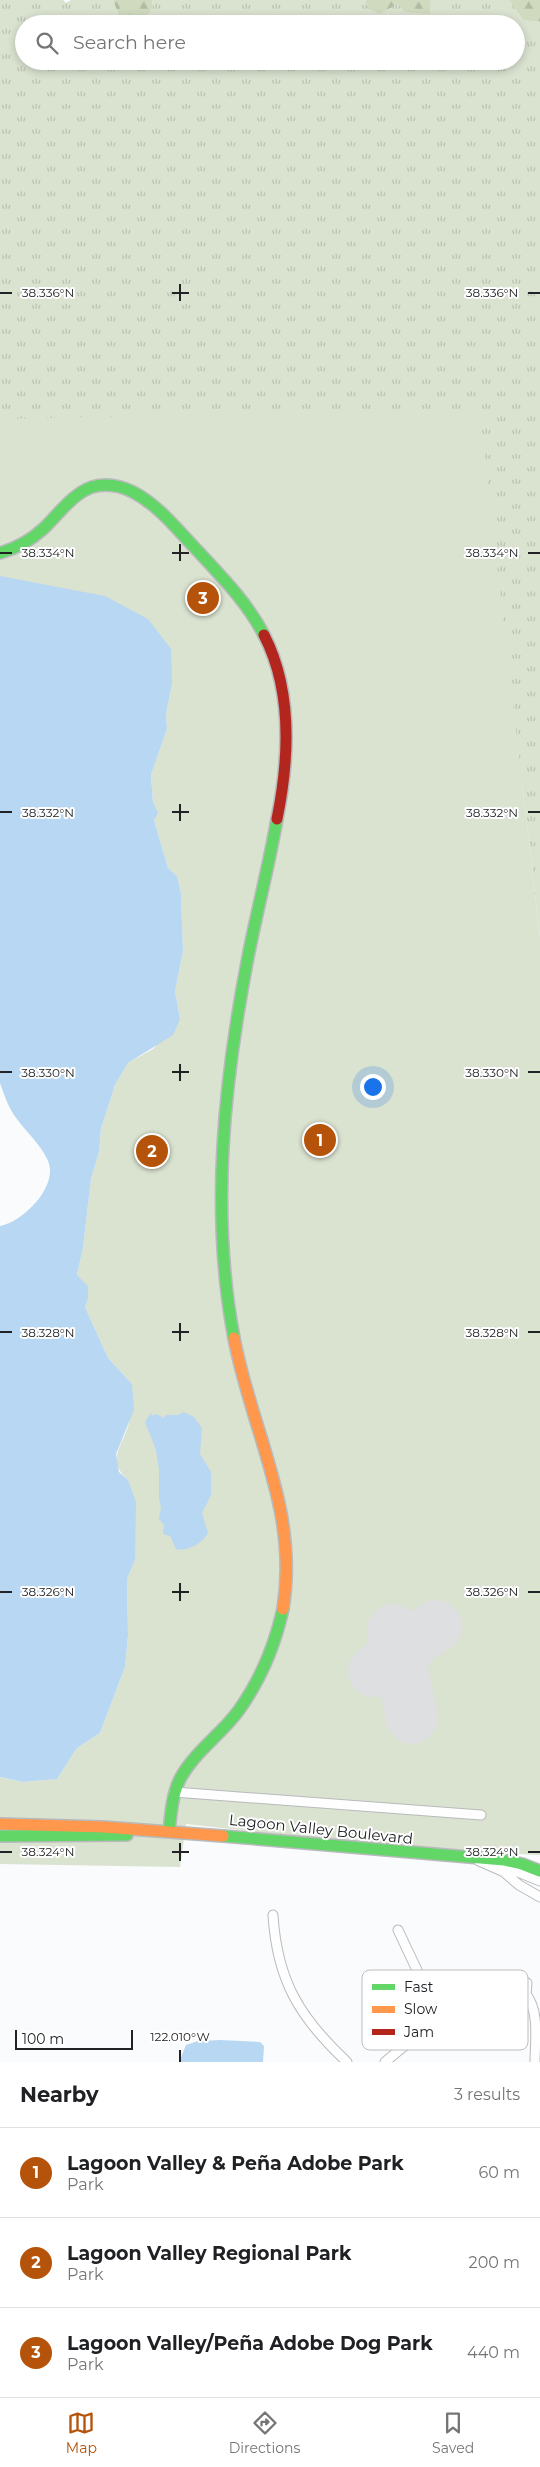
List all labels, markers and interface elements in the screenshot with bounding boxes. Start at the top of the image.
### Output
search box [15,15,525,70]
icon: search [33,29,61,57]
text: Search here [73,31,186,54]
text: 38.336°N [22,285,74,300]
text: 38.336°N [466,285,518,300]
text: 38.334°N [21,545,75,560]
text: 38.334°N [465,545,519,560]
pin: 3 [187,579,219,617]
text: 38.332°N [22,805,74,820]
text: 38.332°N [466,805,518,820]
text: 38.330°N [21,1065,75,1080]
text: 38.330°N [465,1065,519,1080]
your location [360,1074,386,1100]
pin: 1 [304,1121,336,1159]
pin: 2 [136,1132,168,1170]
text: 38.328°N [21,1325,75,1340]
text: 38.328°N [465,1325,519,1340]
text: 38.326°N [22,1584,74,1599]
text: 38.326°N [466,1584,518,1599]
street label: Lagoon Valley Boulevard [228,1810,414,1848]
text: 38.324°N [22,1844,74,1859]
text: 38.324°N [466,1844,518,1859]
legend [362,1970,528,2050]
text: Fast [404,1978,434,1996]
text: Slow [404,2000,438,2018]
text: Jam [403,2023,434,2041]
scale bar [15,2027,132,2050]
text: 122.010°W [150,2029,210,2044]
text: 100 m [22,2030,64,2048]
text: Nearby [20,2082,99,2107]
text: 3 results [454,2085,520,2104]
text: Lagoon Valley & Peña Adobe Park [67,2152,404,2175]
text: 1 [33,2163,39,2182]
text: 60 m [478,2163,520,2182]
text: Park [67,2175,104,2194]
text: Lagoon Valley Regional Park [67,2242,351,2265]
text: 2 [31,2253,41,2272]
text: 200 m [469,2253,520,2272]
text: Park [67,2265,104,2284]
text: Lagoon Valley/Peña Adobe Dog Park [67,2332,433,2355]
text: 3 [31,2343,41,2362]
text: 440 m [467,2343,520,2362]
text: Park [67,2355,104,2374]
tab: Map [66,2409,97,2457]
tab: Directions [229,2409,300,2457]
tab: Saved [432,2409,474,2457]

